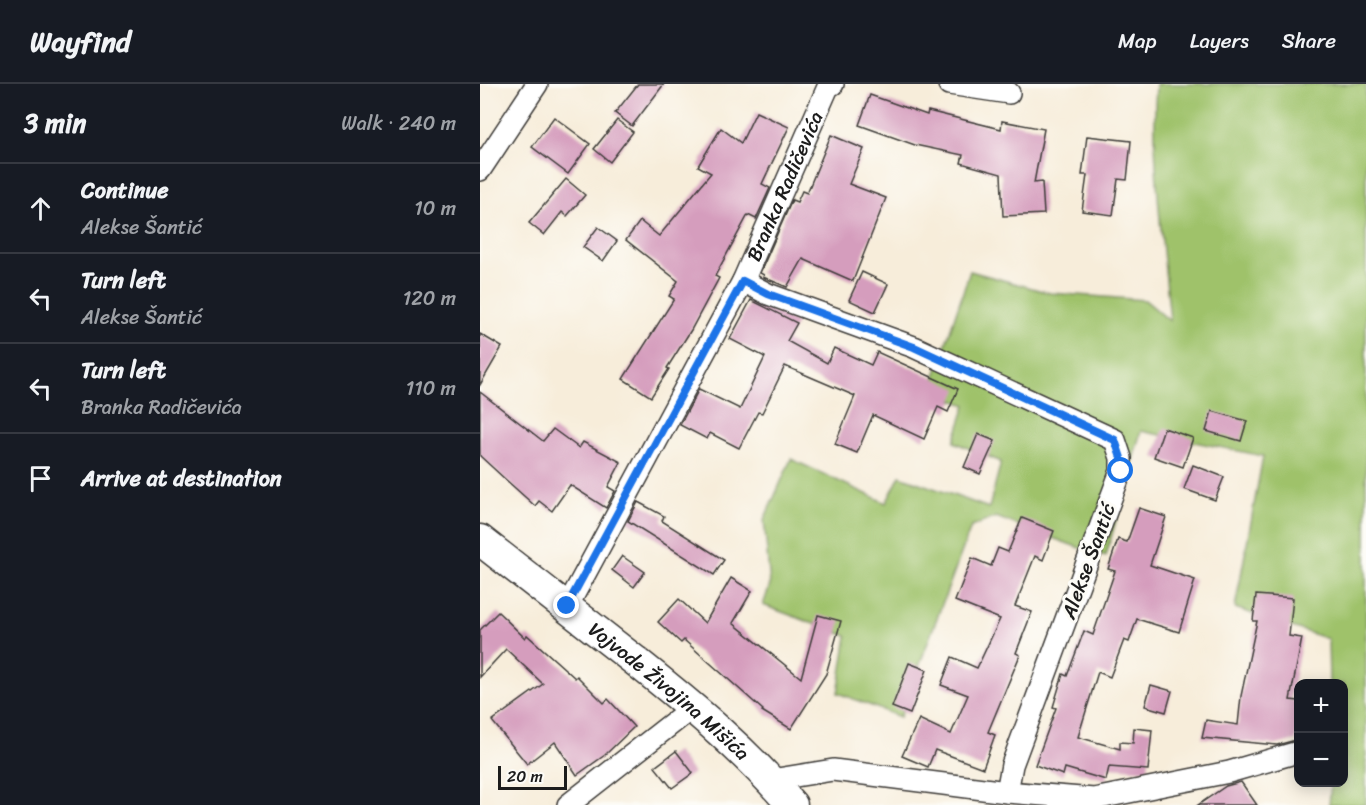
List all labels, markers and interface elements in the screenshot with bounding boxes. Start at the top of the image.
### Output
text: Wayfind [30,17,131,66]
text: Map [1118,22,1157,60]
text: Layers [1190,22,1249,60]
text: Share [1282,22,1336,60]
text: 3 min [24,100,86,146]
text: Walk · 240 m [341,106,456,141]
street label: Branka Radičevića [737,106,833,267]
text: Continue [81,171,169,210]
text: 10 m [414,191,456,226]
icon: ahead [24,192,57,225]
text: Alekse Šantić [81,210,202,245]
text: Turn left [81,261,166,300]
text: 120 m [403,281,456,316]
icon: left [24,282,57,315]
text: Alekse Šantić [81,300,202,335]
text: Turn left [81,351,166,390]
text: 110 m [406,371,456,406]
icon: left [24,372,57,405]
text: Branka Radičevića [81,390,242,425]
route start [1107,457,1133,483]
text: Arrive at destination [81,459,282,498]
icon: arrive [24,462,57,495]
street label: Alekse Šantić [1051,496,1126,625]
route end [553,592,579,618]
street label: Vojvode Živojina Mišića [580,613,758,769]
map controls [1294,679,1348,787]
button: + [1294,679,1348,733]
button: − [1294,733,1348,787]
text: 20 m [507,762,543,791]
scale bar [498,763,567,790]

